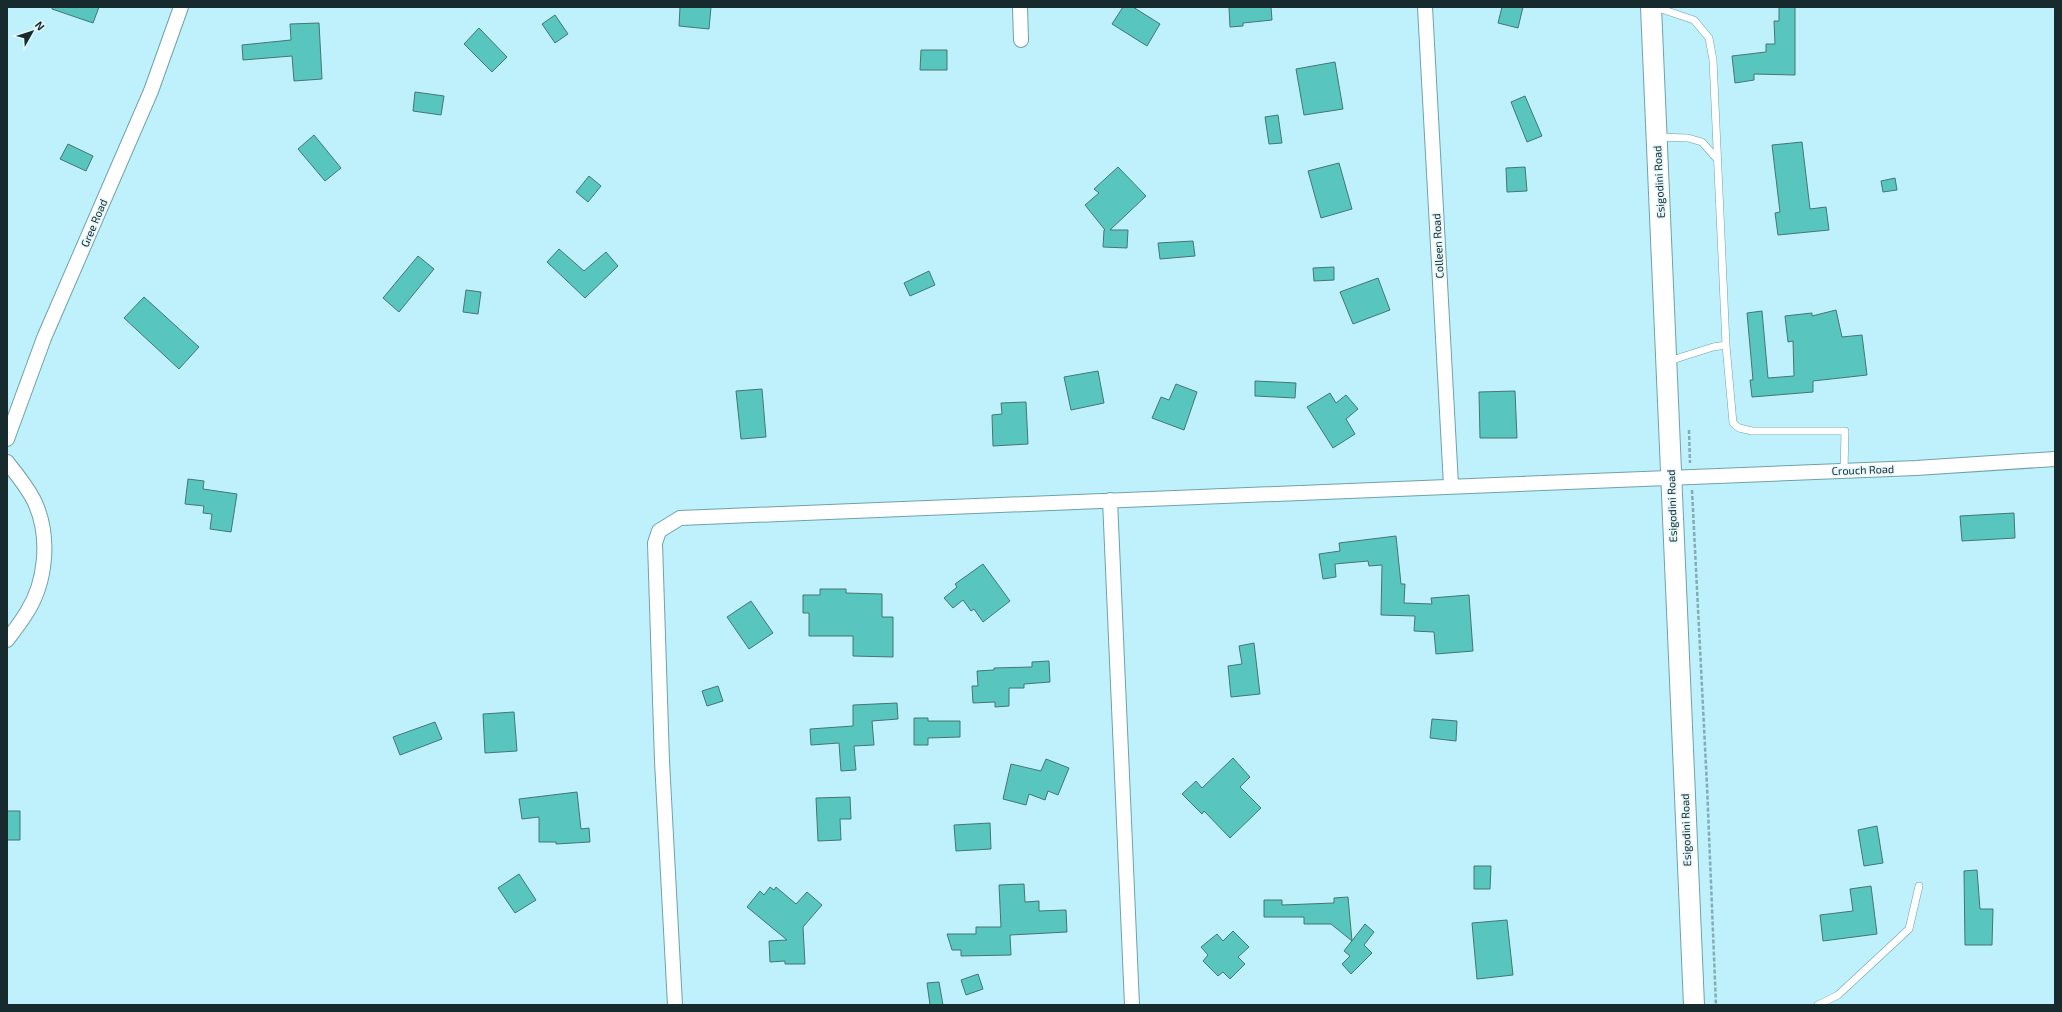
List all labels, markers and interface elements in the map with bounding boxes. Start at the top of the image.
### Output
north arrow [12,12,52,52]
text: N [33,18,48,33]
street label: Esigodini Road [1650,145,1667,219]
street label: Gree Road [78,197,109,249]
street label: Colleen Road [1429,213,1446,279]
street label: Crouch Road [1831,462,1895,477]
street label: Esigodini Road [1664,469,1679,543]
street label: Esigodini Road [1678,793,1693,867]

